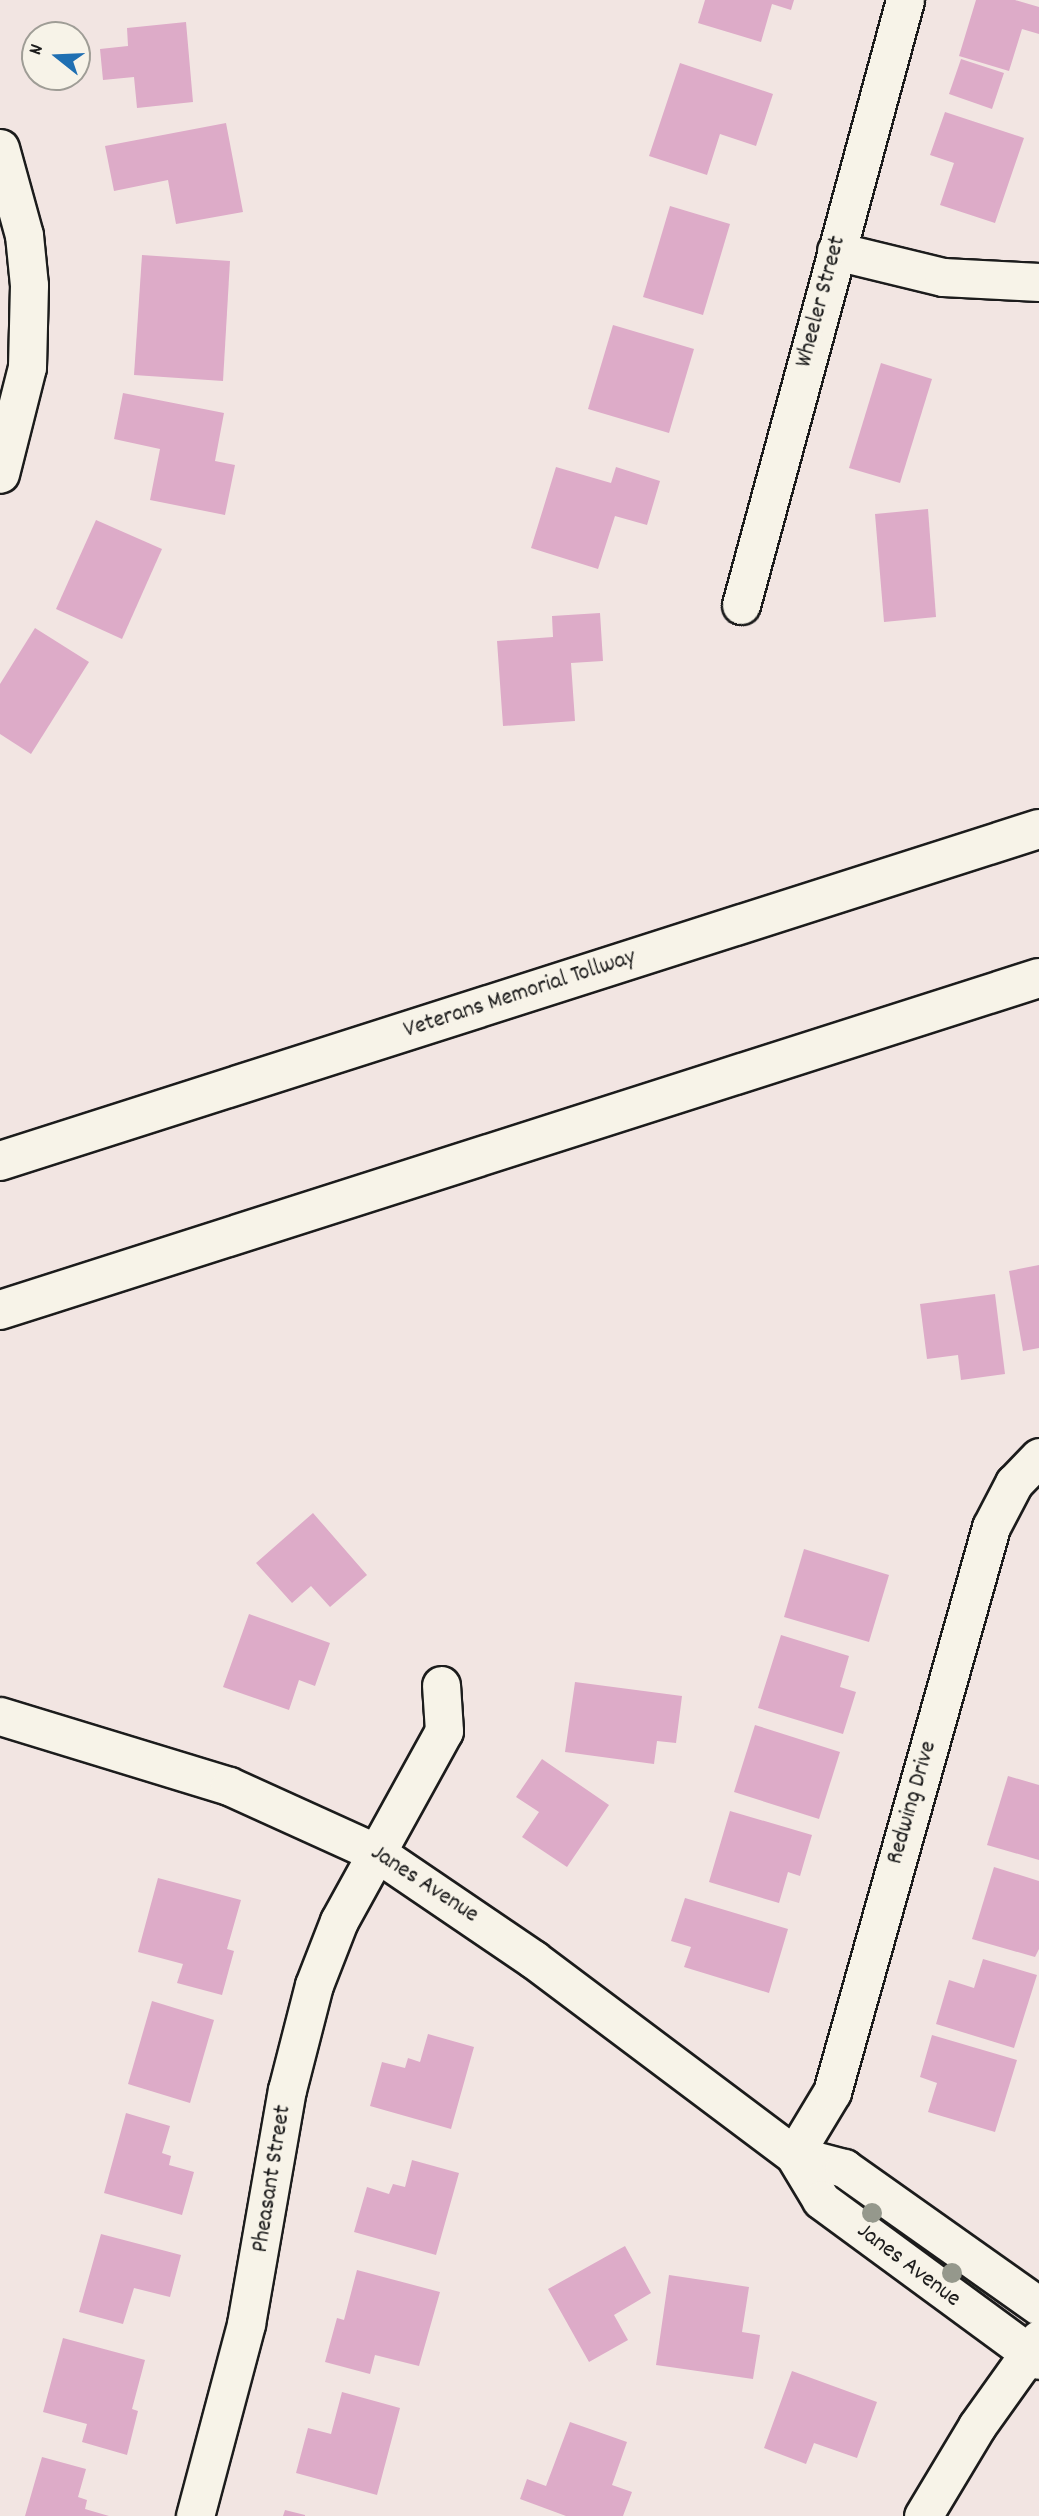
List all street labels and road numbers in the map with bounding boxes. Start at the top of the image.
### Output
street label: Wheeler Street [791,233,853,371]
street label: Veterans Memorial Tollway [401,944,639,1046]
street label: Redwing Drive [882,1738,944,1868]
street label: Janes Avenue [365,1839,483,1931]
street label: Pheasant Street [247,2103,299,2255]
street label: Janes Avenue [850,2218,966,2314]

